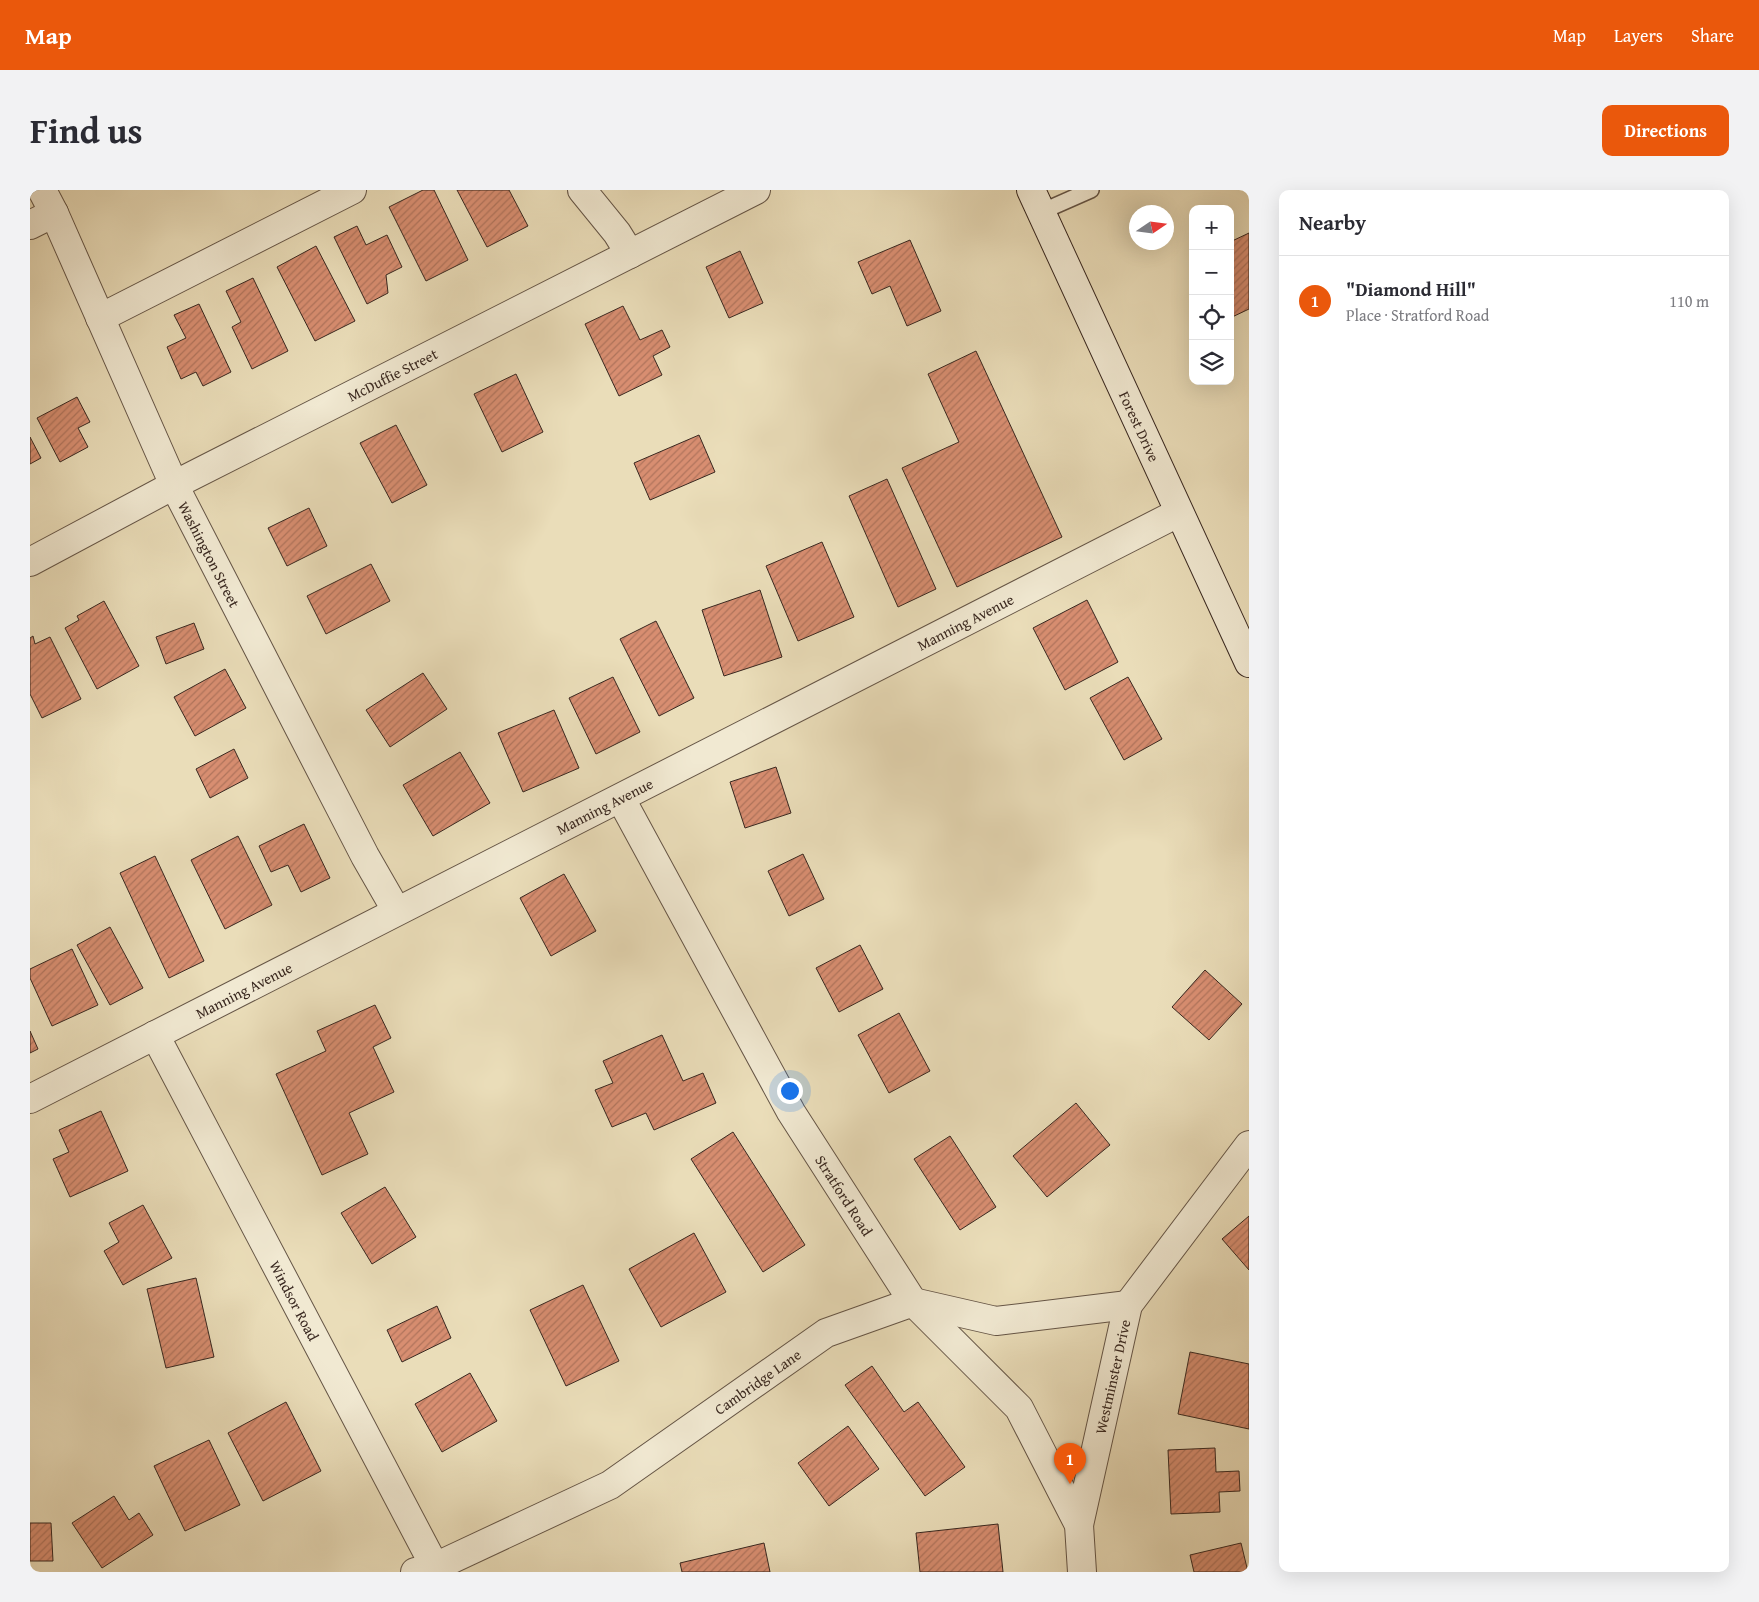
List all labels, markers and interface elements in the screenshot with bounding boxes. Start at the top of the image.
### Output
text: Map [25,18,72,53]
text: Map [1553,22,1586,49]
text: Layers [1614,22,1663,49]
text: Share [1691,22,1734,49]
text: Find us [30,105,143,156]
button: Directions [1602,105,1729,156]
north arrow [1129,205,1174,250]
map controls [1189,205,1234,385]
button: + [1189,205,1234,250]
text: Nearby [1299,207,1366,238]
button: − [1189,250,1234,295]
text: "Diamond Hill" [1346,275,1476,303]
text: 1 [1311,289,1319,313]
text: 110 m [1669,289,1709,313]
button: locate [1189,295,1234,340]
text: Place · Stratford Road [1346,303,1489,327]
button: layers [1189,340,1234,385]
street label: McDuffie Street [344,342,442,406]
street label: Forest Drive [1114,387,1165,465]
street label: Washington Street [174,498,246,611]
street label: Manning Avenue [913,588,1017,655]
street label: Manning Avenue [553,772,656,839]
street label: Manning Avenue [192,956,296,1023]
your location [777,1078,803,1104]
street label: Stratford Road [811,1151,878,1240]
street label: Windsor Road [265,1257,325,1344]
street label: Westminster Drive [1089,1317,1135,1436]
street label: Cambridge Lane [710,1344,805,1419]
pin: 1 [1054,1443,1086,1484]

